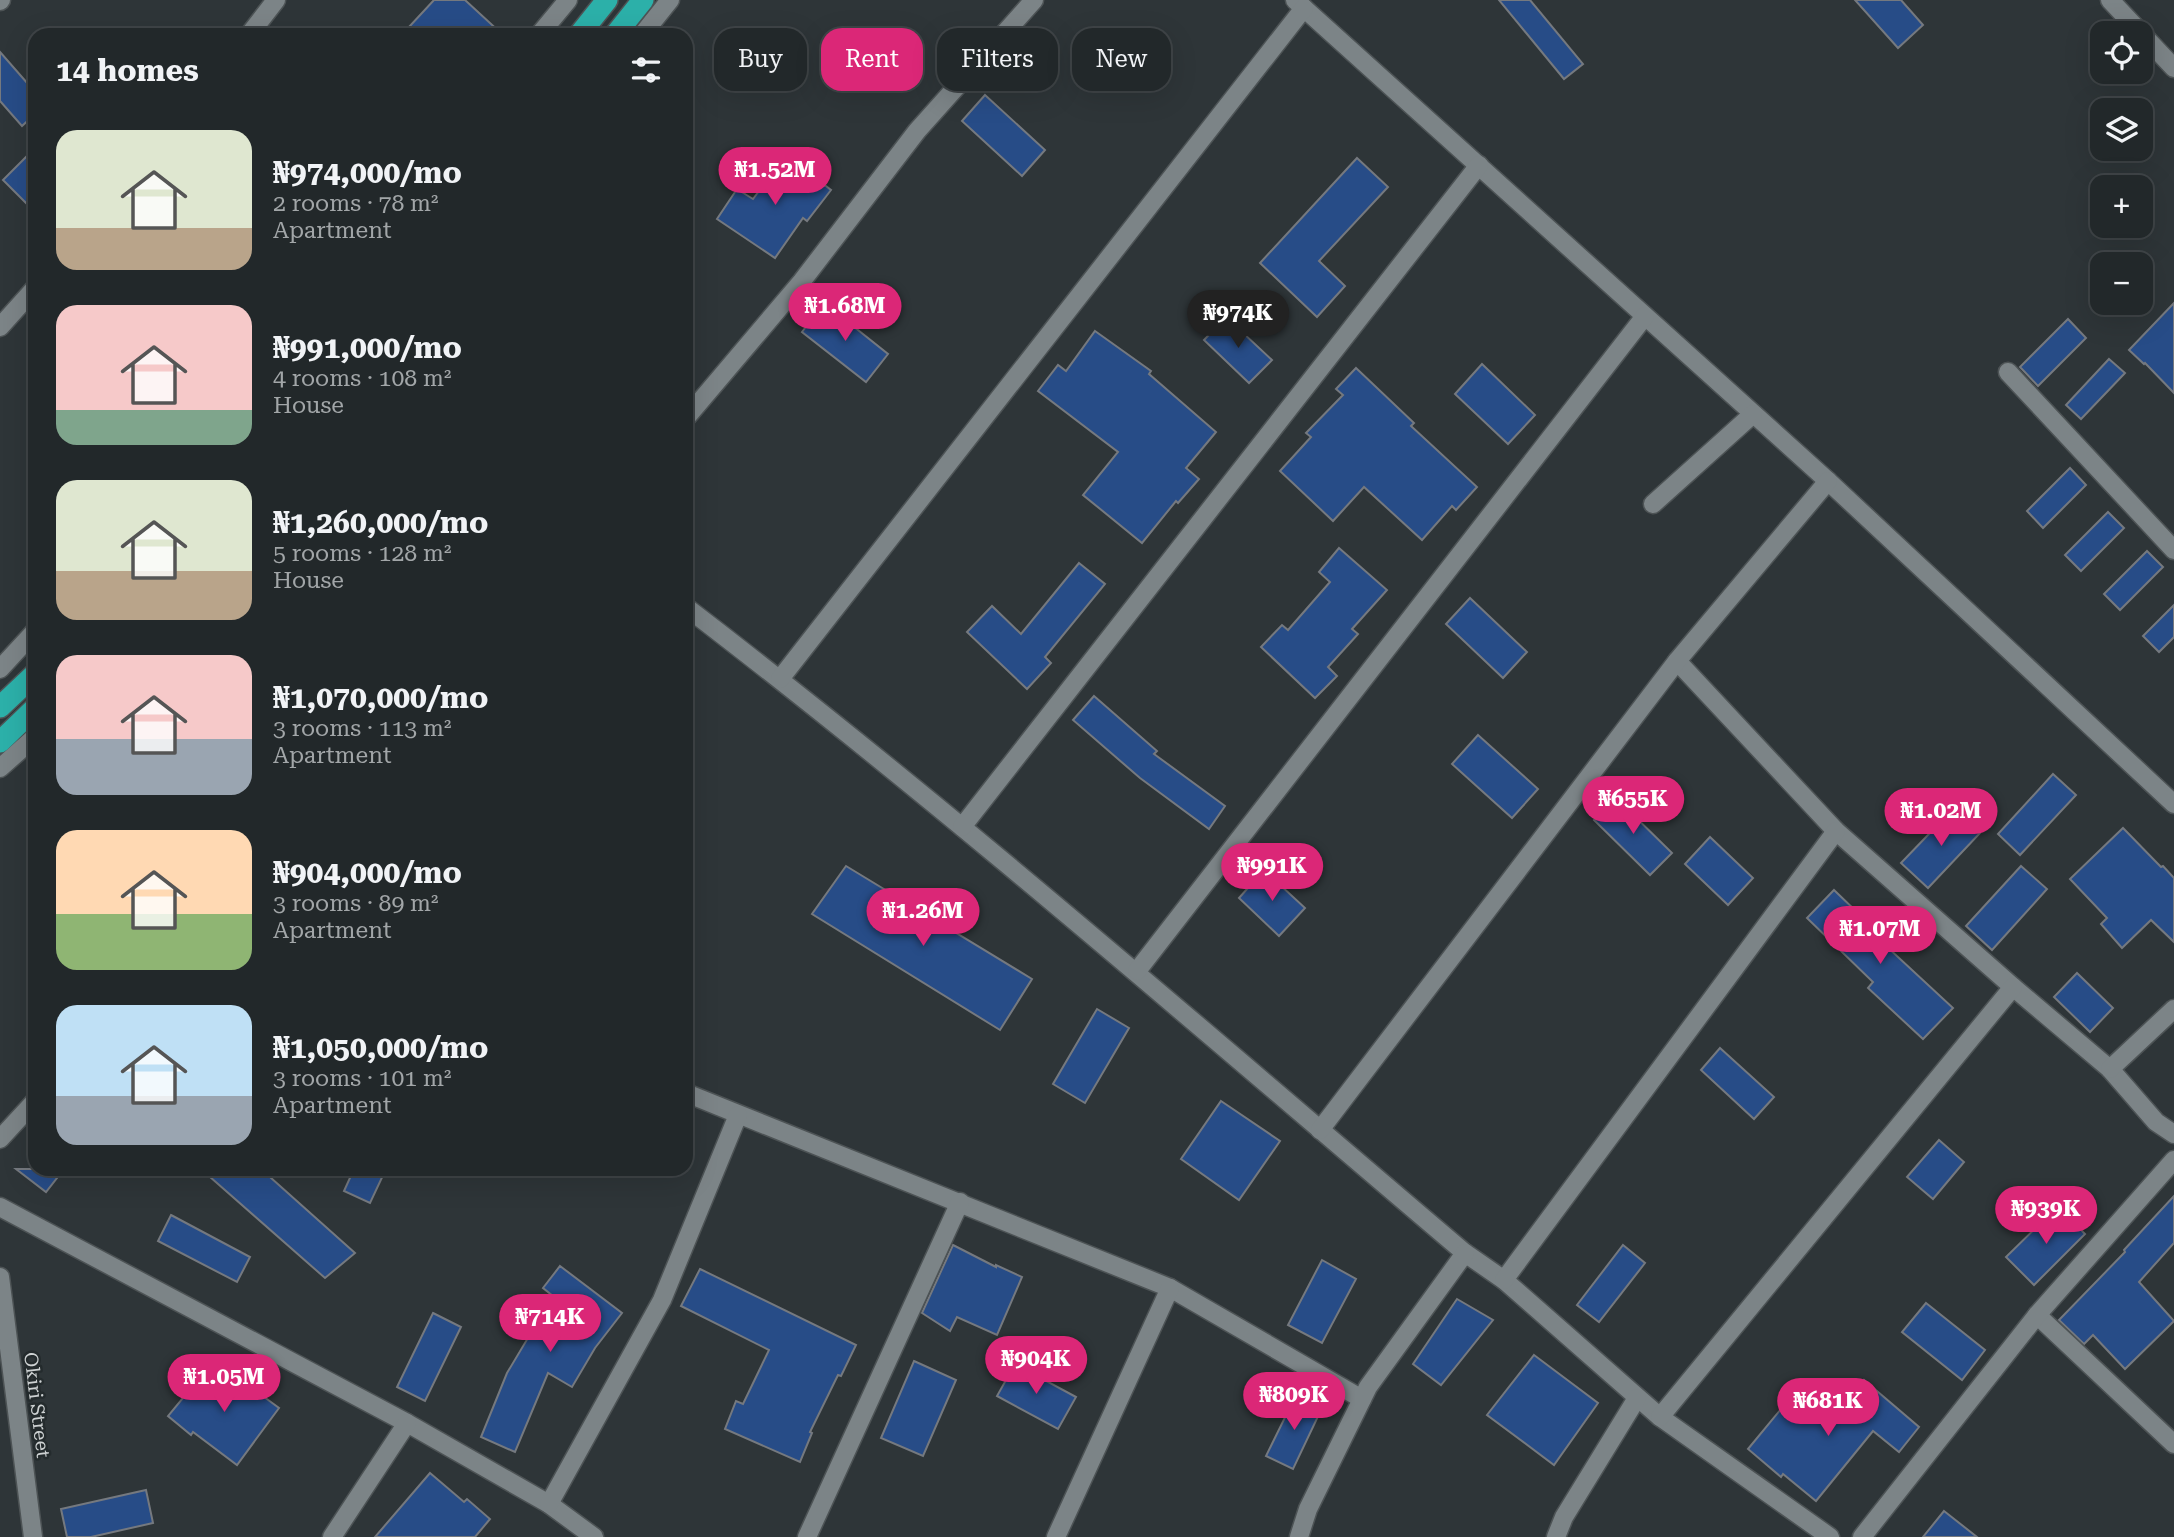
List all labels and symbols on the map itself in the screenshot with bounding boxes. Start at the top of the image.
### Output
pin: ₦1.52M [718,148,832,207]
pin: ₦1.68M [788,284,902,343]
pin: ₦974K [1189,290,1287,350]
pin: ₦655K [1584,776,1682,836]
pin: ₦1.02M [1884,788,1998,848]
pin: ₦991K [1223,844,1321,903]
pin: ₦1.26M [866,888,980,948]
pin: ₦1.07M [1823,906,1937,966]
pin: ₦939K [1997,1186,2095,1246]
pin: ₦714K [501,1294,599,1354]
pin: ₦904K [987,1336,1085,1396]
street label: Okiri Street [19,1351,55,1459]
pin: ₦1.05M [167,1354,281,1414]
pin: ₦809K [1245,1372,1343,1432]
pin: ₦681K [1779,1378,1877,1438]

